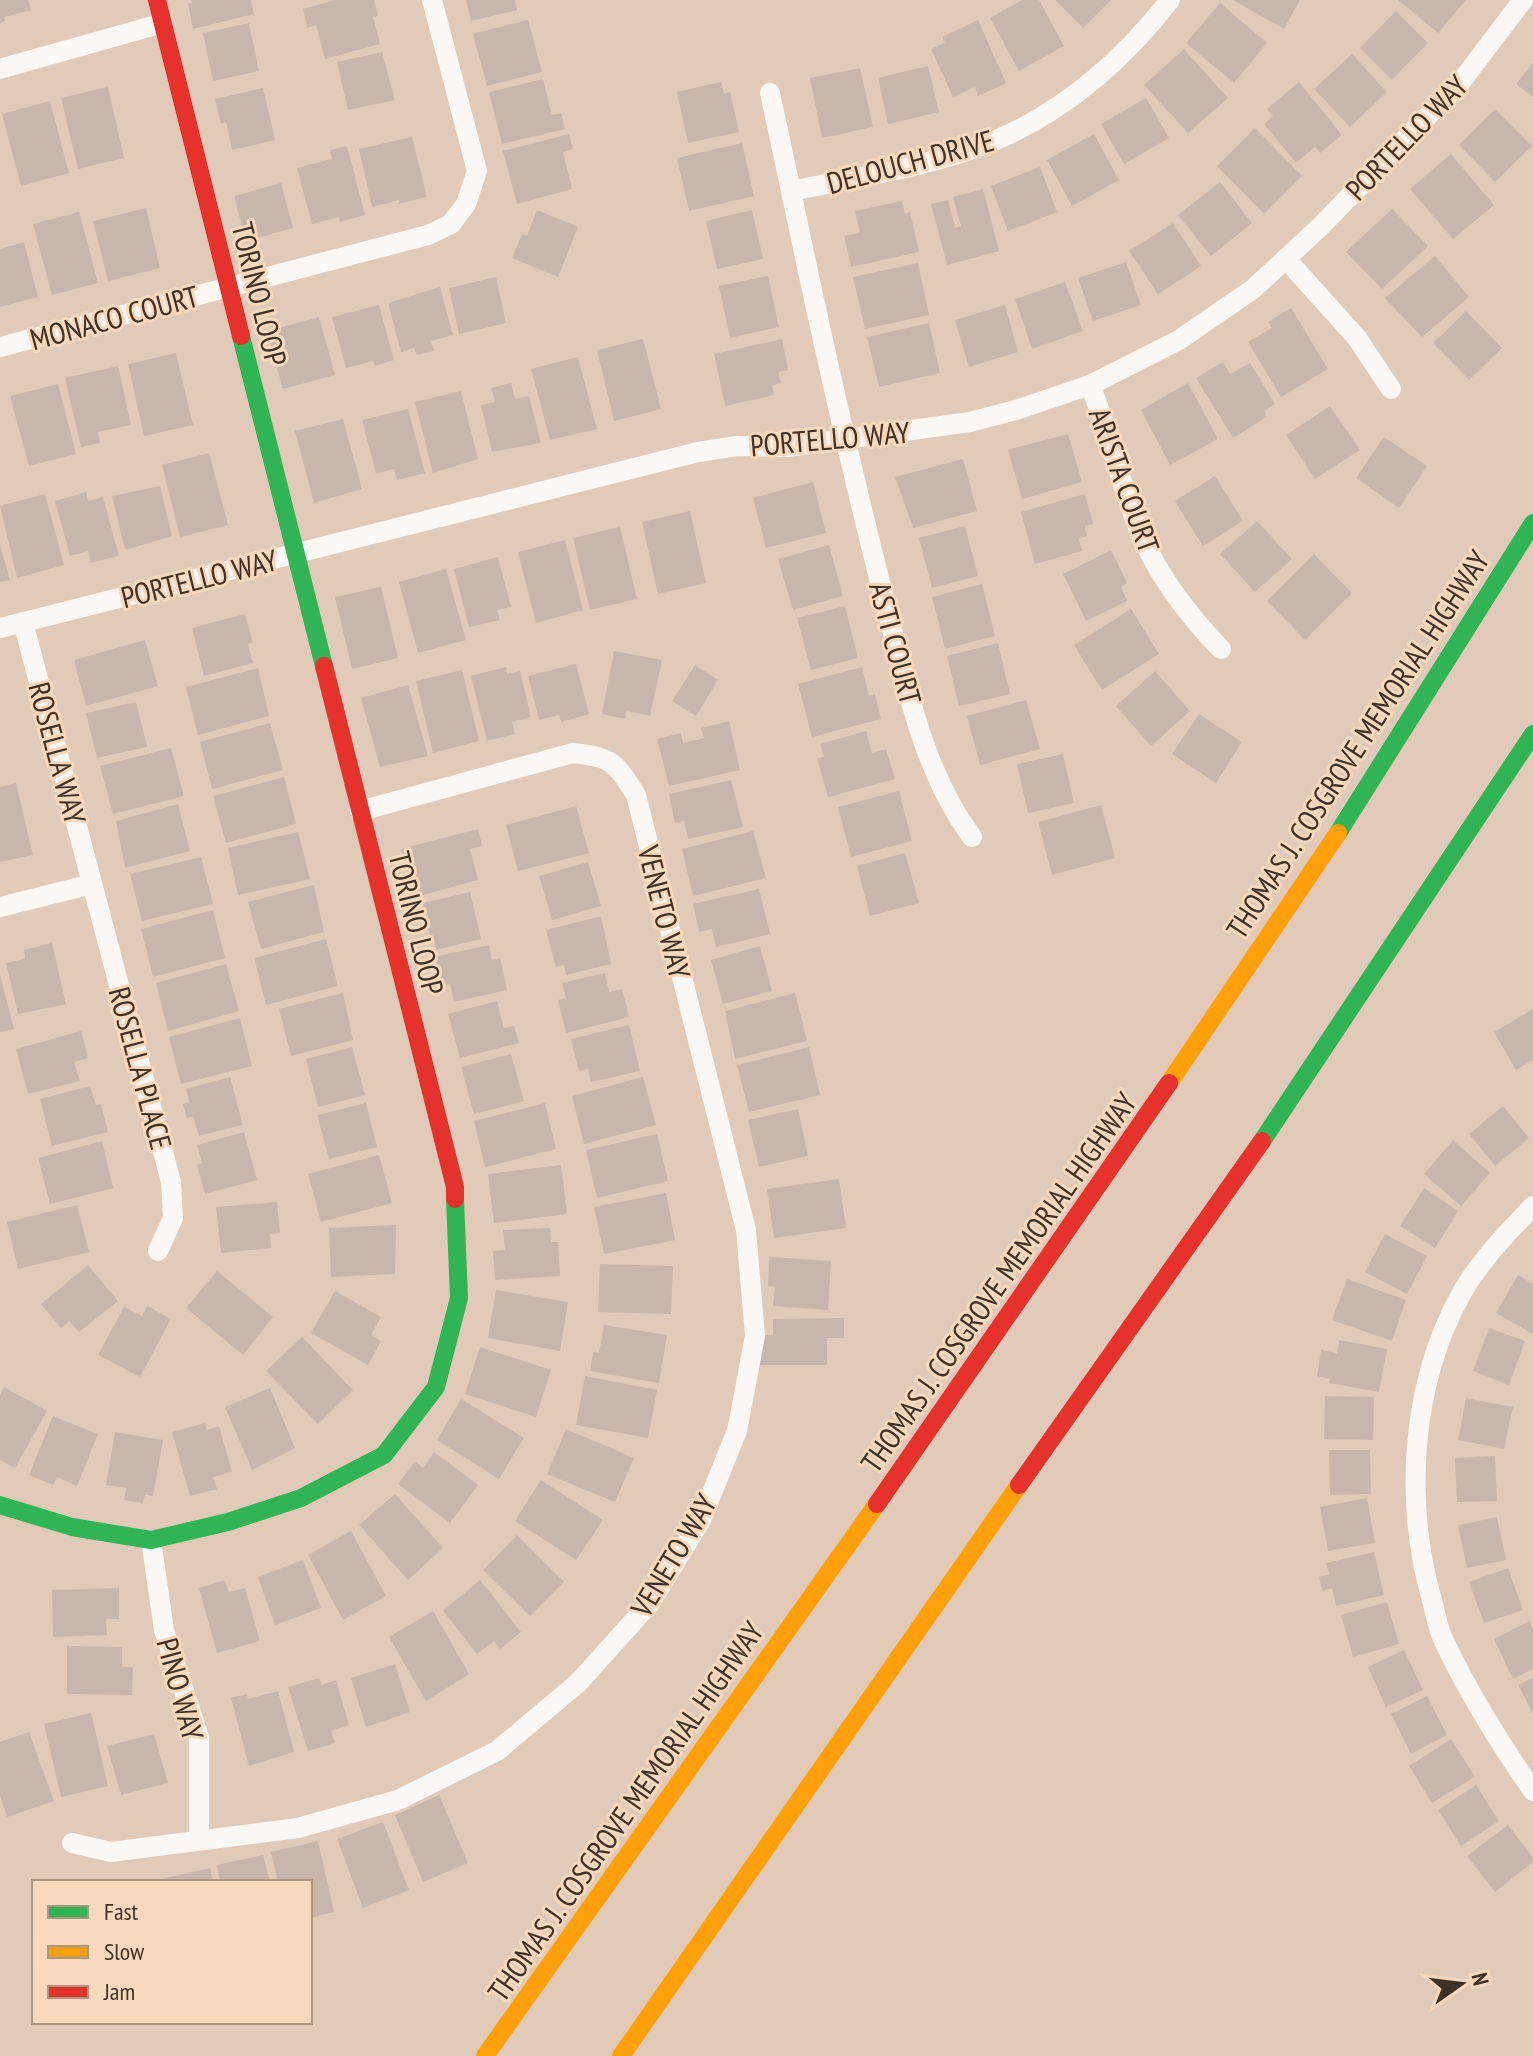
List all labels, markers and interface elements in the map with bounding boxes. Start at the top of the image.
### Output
street label: PORTELLO WAY [1336,66,1476,208]
street label: DELOUCH DRIVE [822,120,998,202]
street label: TORINO LOOP [223,218,297,370]
street label: MONACO COURT [26,276,202,358]
street label: ARISTA COURT [1081,402,1169,558]
street label: PORTELLO WAY [749,412,912,464]
street label: PORTELLO WAY [117,540,282,616]
street label: THOMAS J. COSGROVE MEMORIAL HIGHWAY [1217,542,1498,946]
street label: ASTI COURT [861,577,931,709]
street label: ROSELLA WAY [20,678,96,829]
street label: VENETO WAY [629,840,700,983]
street label: TORINO LOOP [380,847,454,999]
street label: ROSELLA PLACE [101,982,181,1154]
street label: THOMAS J. COSGROVE MEMORIAL HIGHWAY [851,1084,1145,1480]
street label: VENETO WAY [621,1486,725,1624]
street label: THOMAS J. COSGROVE MEMORIAL HIGHWAY [478,1613,772,2009]
street label: PINO WAY [149,1633,213,1745]
legend [32,1880,312,2024]
text: Fast [104,1896,139,1927]
text: Slow [104,1936,145,1967]
north arrow [1421,1944,1501,2024]
text: N [1465,1970,1495,1988]
text: Jam [103,1976,135,2007]

